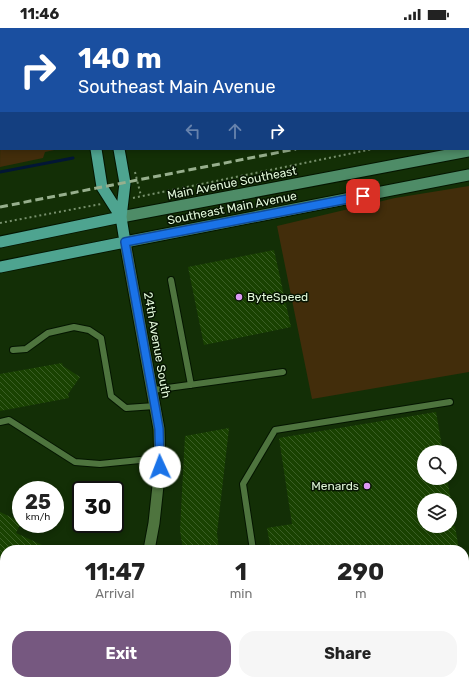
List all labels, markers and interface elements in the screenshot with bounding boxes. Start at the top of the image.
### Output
text: 11:46 [20,5,59,23]
text: 140 m [78,42,162,75]
icon: right [12,44,64,96]
text: Southeast Main Avenue [78,76,275,98]
icon: left [182,120,204,142]
icon: ahead [224,120,246,142]
icon: right [266,120,288,142]
street label: Main Avenue Southeast [166,164,298,202]
pin [346,179,380,213]
icon: arrive [352,185,374,207]
street label: Southeast Main Avenue [166,189,298,227]
place label: ByteSpeed [247,290,308,304]
street label: 24th Avenue South [141,291,173,399]
marker: ByteSpeed [234,292,244,302]
map controls [417,445,457,533]
button: search [417,445,457,485]
position arrow [139,446,181,488]
place label: Menards [311,479,359,493]
speed limit sign: 30 [72,481,124,533]
marker: Menards [362,481,372,491]
text: 25 [25,490,51,514]
button: layers [417,493,457,533]
text: km/h [26,511,50,523]
text: 11:47 [85,558,145,586]
text: 1 [235,558,247,586]
text: 290 [337,558,384,586]
text: Arrival [95,586,134,601]
text: min [230,586,252,601]
text: m [355,586,366,601]
button: Exit [12,631,231,677]
button: Share [239,631,457,677]

